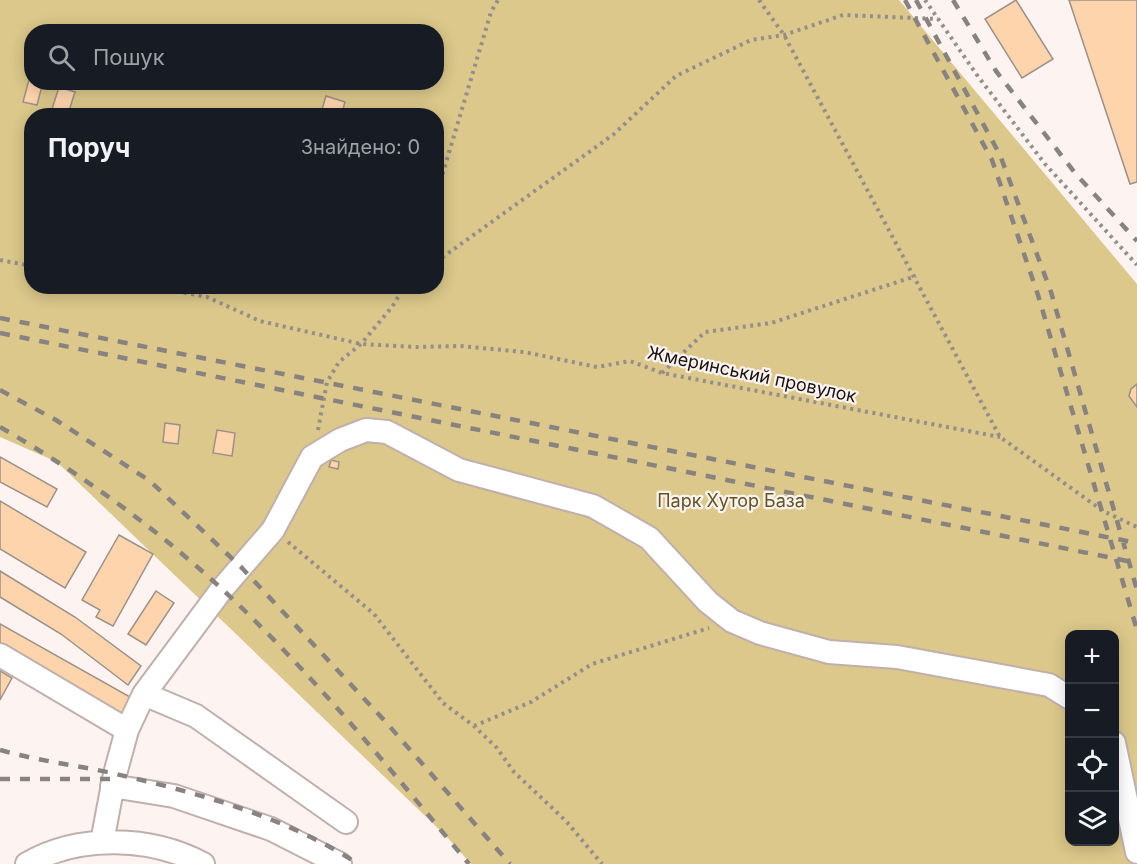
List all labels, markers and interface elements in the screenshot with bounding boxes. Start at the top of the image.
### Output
search box [24,24,444,90]
icon: search [45,41,78,74]
text: Пошук [93,44,165,70]
text: Поруч [48,132,130,163]
text: Знайдено: 0 [301,135,420,159]
street label: Жмеринський провулок [646,342,859,406]
park label: Парк Хутор База [657,490,805,511]
map controls [1065,630,1119,846]
button: + [1065,630,1119,684]
button: − [1065,684,1119,738]
button: locate [1065,738,1119,792]
button: layers [1065,792,1119,846]

